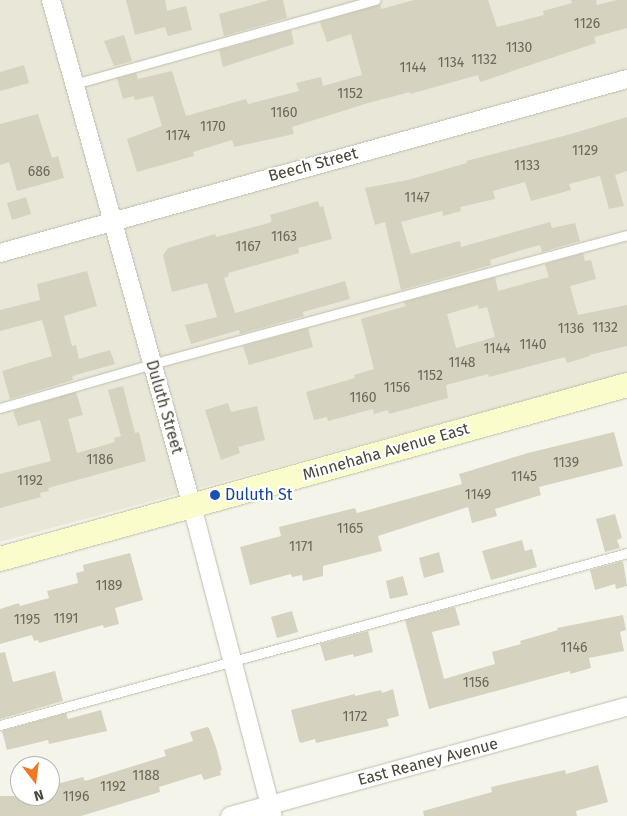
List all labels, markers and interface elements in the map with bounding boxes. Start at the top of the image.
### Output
house number: 1126 [574,16,600,32]
house number: 1130 [506,40,532,56]
house number: 1132 [471,52,497,68]
house number: 1134 [438,55,464,71]
house number: 1144 [400,60,426,76]
house number: 1152 [337,86,363,102]
house number: 1160 [270,105,298,121]
house number: 1170 [200,119,226,135]
house number: 1174 [165,128,191,144]
house number: 1129 [572,143,598,159]
street label: Beech Street [266,144,360,186]
house number: 1133 [514,158,540,174]
house number: 686 [28,164,50,180]
house number: 1147 [404,190,430,206]
house number: 1163 [271,229,297,245]
house number: 1167 [235,239,261,255]
house number: 1132 [592,320,618,336]
house number: 1136 [558,321,584,337]
house number: 1140 [519,337,547,353]
house number: 1144 [484,341,510,357]
house number: 1148 [448,355,476,371]
street label: Duluth Street [141,358,187,456]
house number: 1152 [417,368,443,384]
house number: 1156 [384,380,410,396]
house number: 1160 [349,390,377,406]
street label: Minnehaha Avenue East [301,419,471,485]
house number: 1186 [86,452,114,468]
house number: 1139 [553,455,579,471]
house number: 1145 [511,469,537,485]
house number: 1192 [17,473,43,489]
place label: Duluth St [225,485,293,505]
house number: 1149 [465,487,491,503]
marker: Duluth St [209,489,221,501]
house number: 1165 [337,521,363,537]
house number: 1171 [289,539,313,555]
house number: 1189 [96,578,122,594]
house number: 1191 [53,611,79,627]
house number: 1195 [14,612,40,628]
house number: 1146 [561,640,587,656]
house number: 1156 [463,675,489,691]
house number: 1172 [343,709,367,725]
street label: East Reaney Avenue [356,734,500,790]
north arrow [10,756,60,806]
house number: 1188 [132,768,160,784]
house number: 1192 [100,779,126,795]
text: N [32,786,45,804]
house number: 1196 [63,789,89,805]

